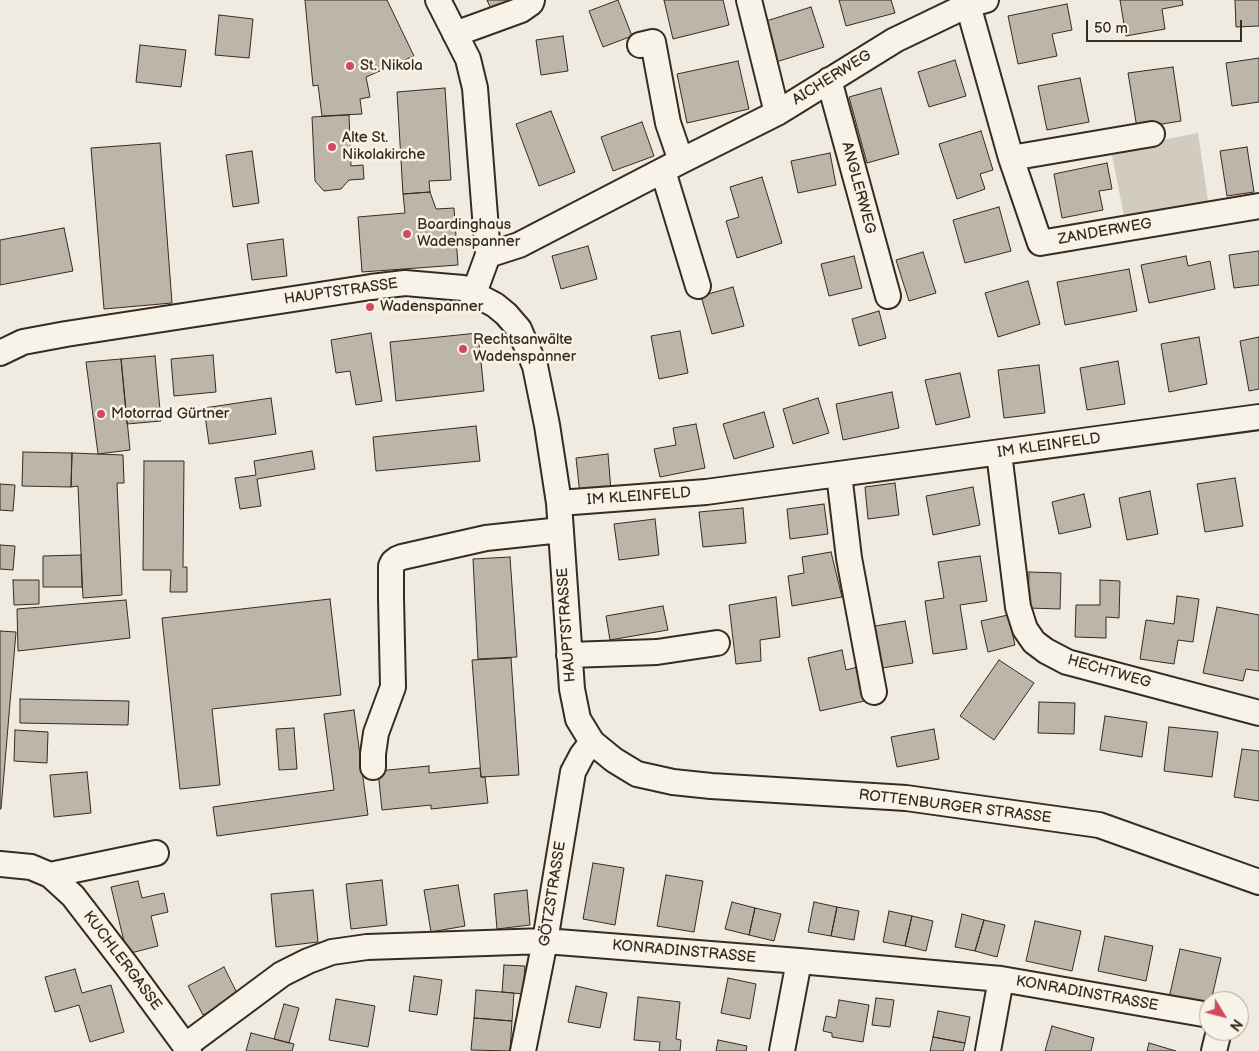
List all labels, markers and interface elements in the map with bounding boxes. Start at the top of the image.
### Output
scale bar [1089,10,1245,42]
text: 50 m [1094,19,1128,38]
street label: AICHERWEG [789,47,875,109]
place label: St. Nikola [360,57,423,75]
marker: St. Nikola [344,60,356,72]
place label: Alte St. Nikolakirche [342,129,425,164]
street label: ANGLERWEG [837,140,879,236]
marker: Alte St. Nikolakirche [326,141,338,153]
street label: ZANDERWEG [1057,215,1153,249]
place label: Boardinghaus Wadenspanner [417,216,520,251]
marker: Boardinghaus Wadenspanner [401,228,413,240]
street label: HAUPTSTRASSE [283,275,399,309]
place label: Wadenspanner [380,298,483,316]
marker: Wadenspanner [364,301,376,313]
place label: Rechtsanwälte Wadenspanner [473,331,576,366]
marker: Rechtsanwälte Wadenspanner [457,343,469,355]
place label: Motorrad Gürtner [111,405,229,423]
marker: Motorrad Gürtner [95,408,107,420]
street label: IM KLEINFELD [996,430,1102,462]
street label: IM KLEINFELD [586,484,692,510]
street label: HAUPTSTRASSE [554,567,580,683]
street label: HECHTWEG [1065,652,1153,692]
street label: ROTTENBURGER STRASSE [858,786,1052,828]
street label: GÖTZSTRASSE [536,840,570,948]
street label: KUCHLERGASSE [79,908,165,1014]
street label: KONRADINSTRASSE [611,937,757,967]
street label: KONRADINSTRASSE [1014,973,1160,1015]
north arrow [1199,991,1249,1041]
text: N [1226,1015,1246,1034]

